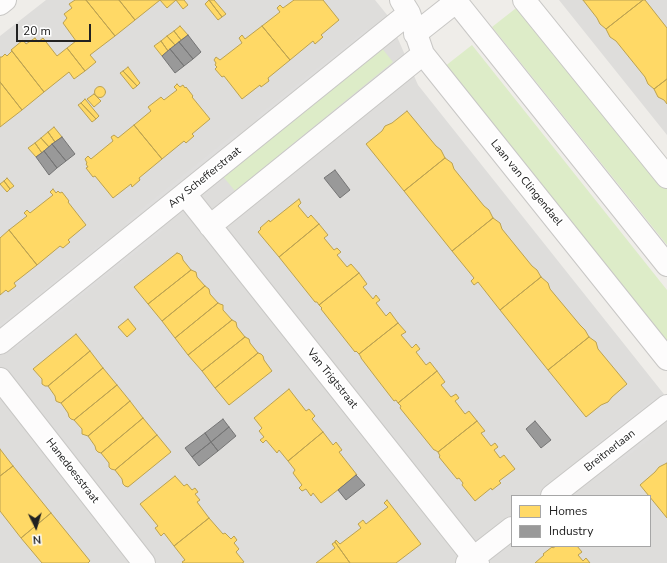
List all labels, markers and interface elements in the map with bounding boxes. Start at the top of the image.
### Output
scale bar [18,16,93,42]
text: 20 m [23,23,51,39]
street label: Laan van Clingendael [487,137,565,229]
street label: Ary Schefferstraat [166,145,244,211]
street label: Van Trigtstraat [304,347,360,411]
street label: Breitnerlaan [582,427,638,475]
street label: Hanedoesstraat [43,436,101,506]
legend [511,495,651,547]
text: Homes [549,503,587,519]
north arrow [16,507,56,547]
text: Industry [549,523,593,539]
text: N [32,532,42,547]

